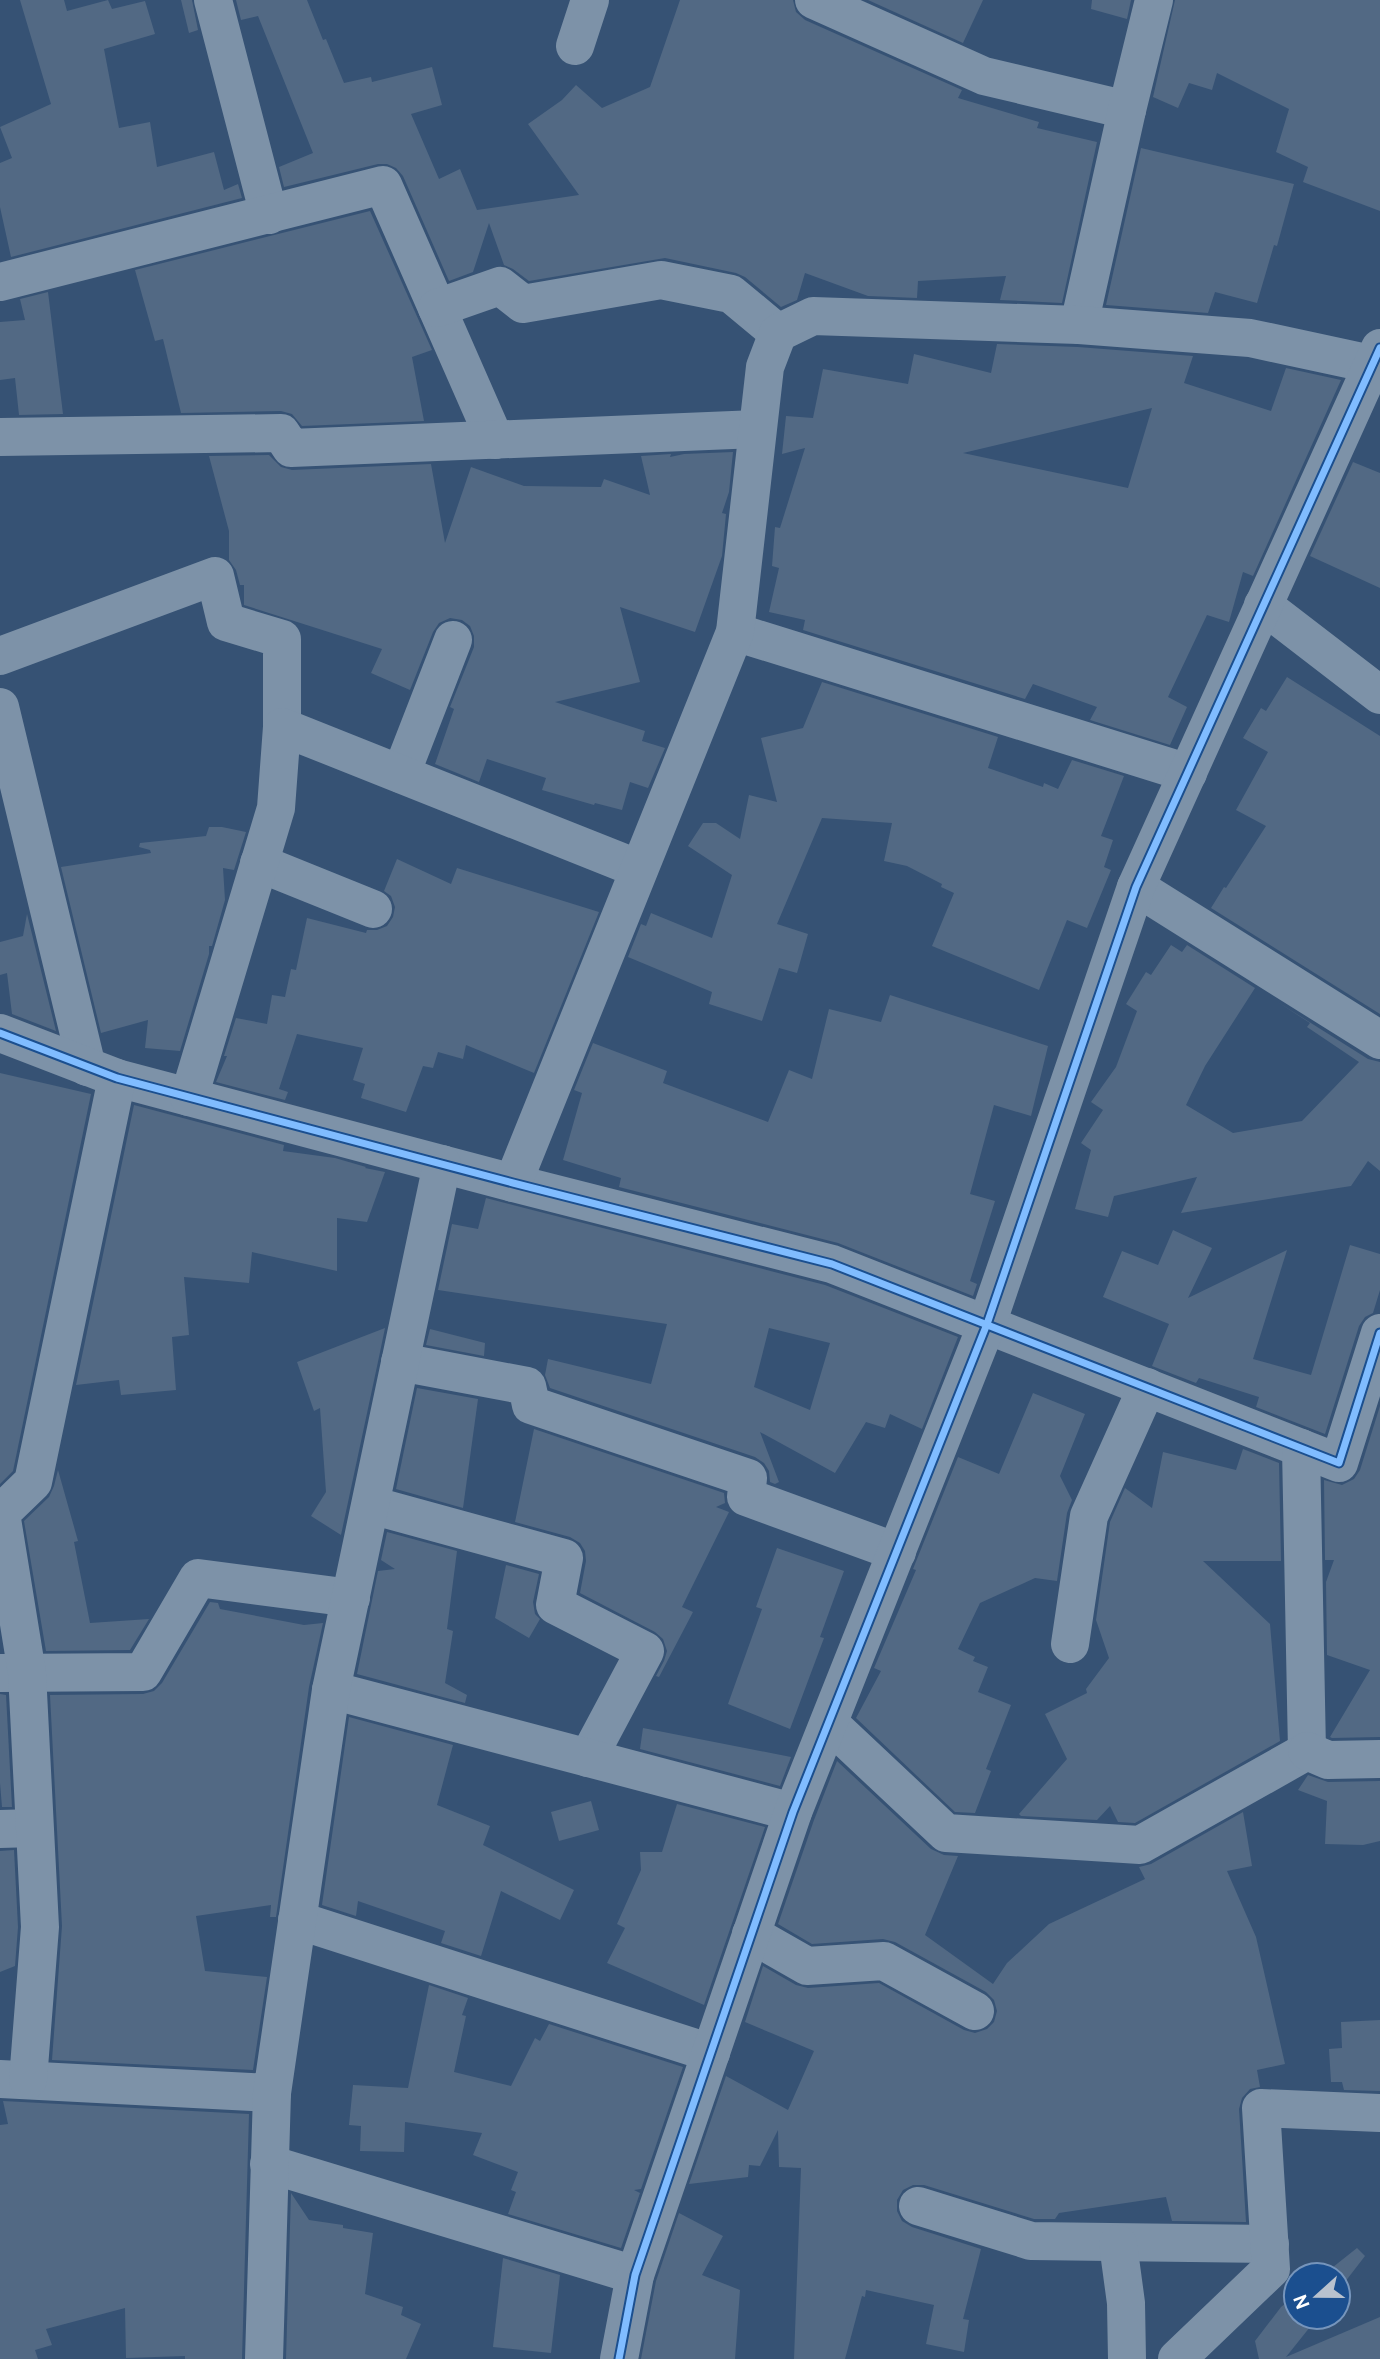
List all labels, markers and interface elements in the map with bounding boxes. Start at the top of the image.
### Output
north arrow [1282,2261,1352,2331]
text: N [1288,2292,1315,2312]

